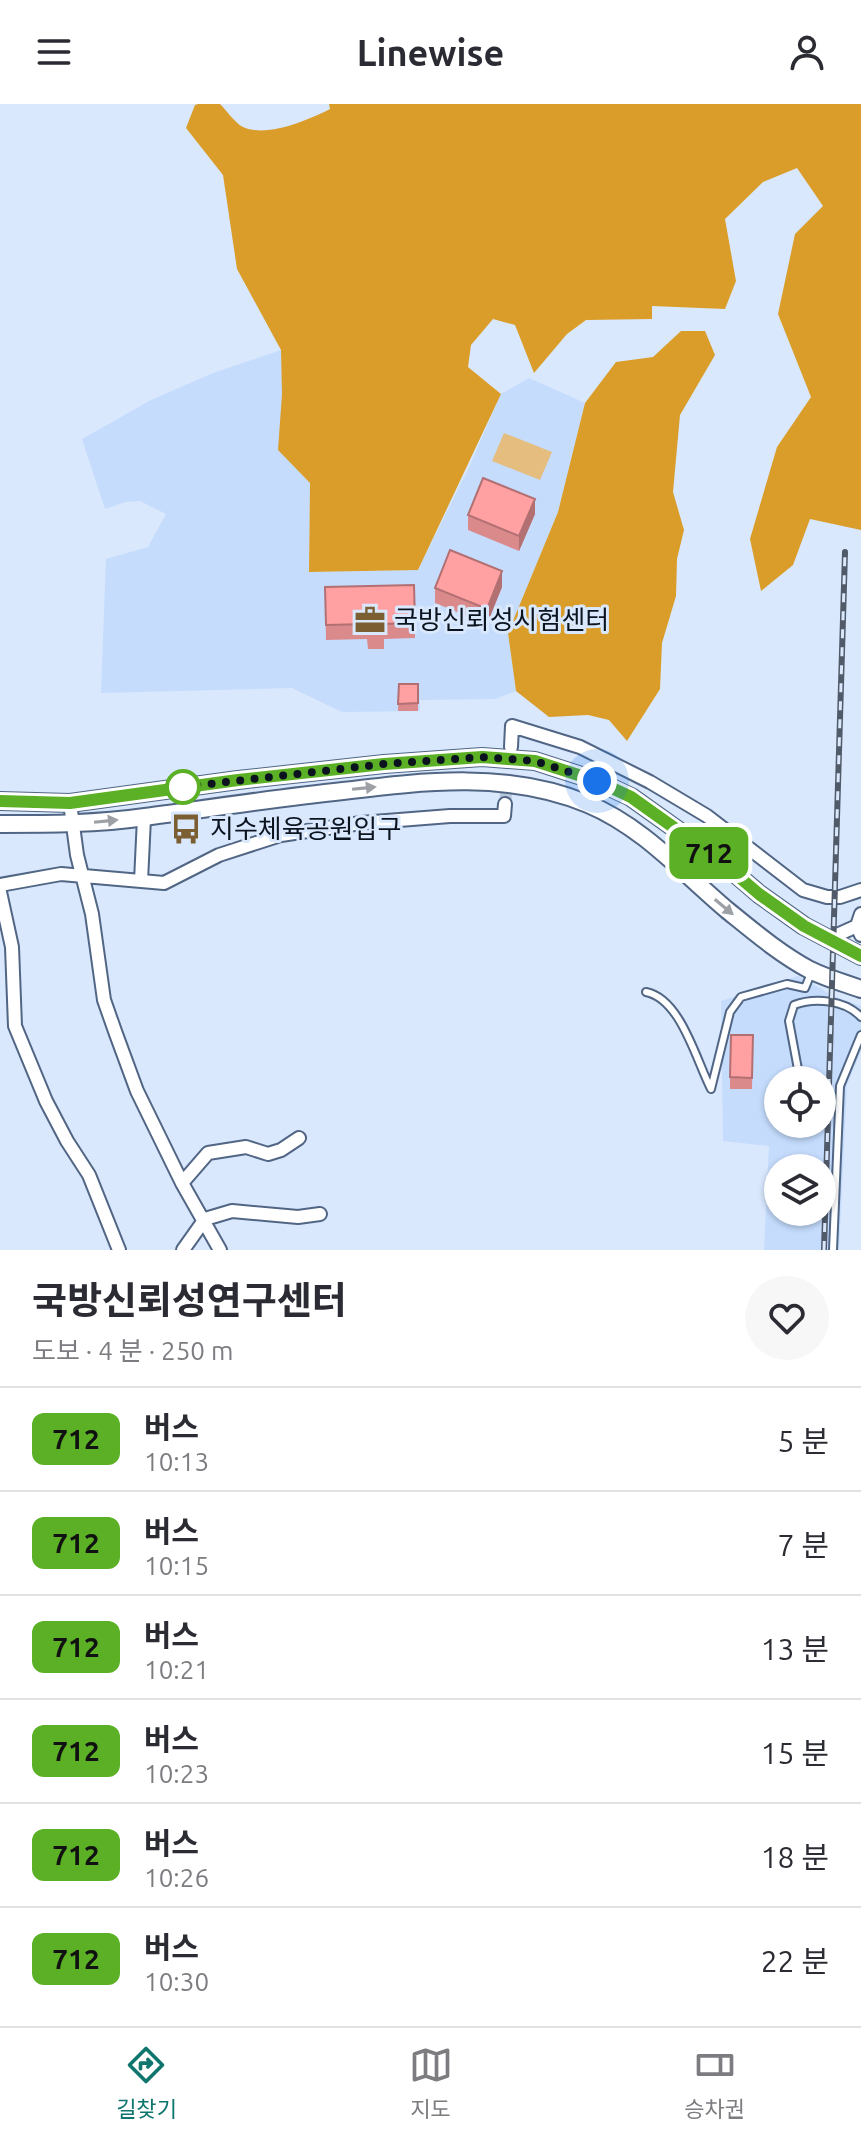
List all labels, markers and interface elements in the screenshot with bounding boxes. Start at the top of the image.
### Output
icon: menu [32,30,76,74]
icon: person [785,30,829,74]
text: Linewise [357,32,504,73]
office icon: 국방신뢰성시험센터 [353,603,387,637]
place label: 국방신뢰성시험센터 [394,605,609,634]
your location [577,761,617,801]
unlabelled marker [166,770,200,804]
one-way arrow [352,782,377,795]
bus stop icon: 지수체육공원입구 [169,812,203,846]
place label: 지수체육공원입구 [210,814,401,843]
one-way arrow [94,815,119,828]
line badge: 712 [663,827,755,879]
text: 712 [685,837,733,868]
one-way arrow [714,898,734,915]
map controls [764,1066,836,1226]
button: locate [764,1066,836,1138]
button: layers [764,1154,836,1226]
button: heart [745,1276,829,1360]
text: 국방신뢰성연구센터 [32,1279,347,1321]
text: 도보 · 4 분 · 250 m [32,1336,233,1365]
text: 버스 [144,1410,199,1444]
text: 712 [52,1423,100,1454]
text: 5 분 [778,1424,829,1458]
text: 10:13 [144,1447,209,1476]
text: 버스 [144,1514,199,1548]
text: 712 [52,1527,100,1558]
text: 7 분 [778,1528,829,1562]
text: 10:15 [144,1551,209,1580]
text: 버스 [144,1618,199,1652]
text: 712 [52,1631,100,1662]
text: 13 분 [761,1632,829,1666]
text: 10:21 [144,1655,209,1684]
text: 버스 [144,1722,199,1756]
text: 712 [52,1735,100,1766]
text: 15 분 [761,1736,829,1770]
text: 10:23 [144,1759,209,1788]
text: 버스 [144,1826,199,1860]
text: 712 [52,1839,100,1870]
text: 18 분 [761,1840,829,1874]
text: 10:26 [144,1863,209,1892]
text: 버스 [144,1930,199,1964]
text: 712 [52,1943,100,1974]
text: 22 분 [761,1944,829,1978]
text: 10:30 [144,1967,209,1996]
tab: 길찾기 [116,2043,177,2123]
tab: 지도 [409,2043,453,2123]
tab: 승차권 [684,2043,745,2123]

